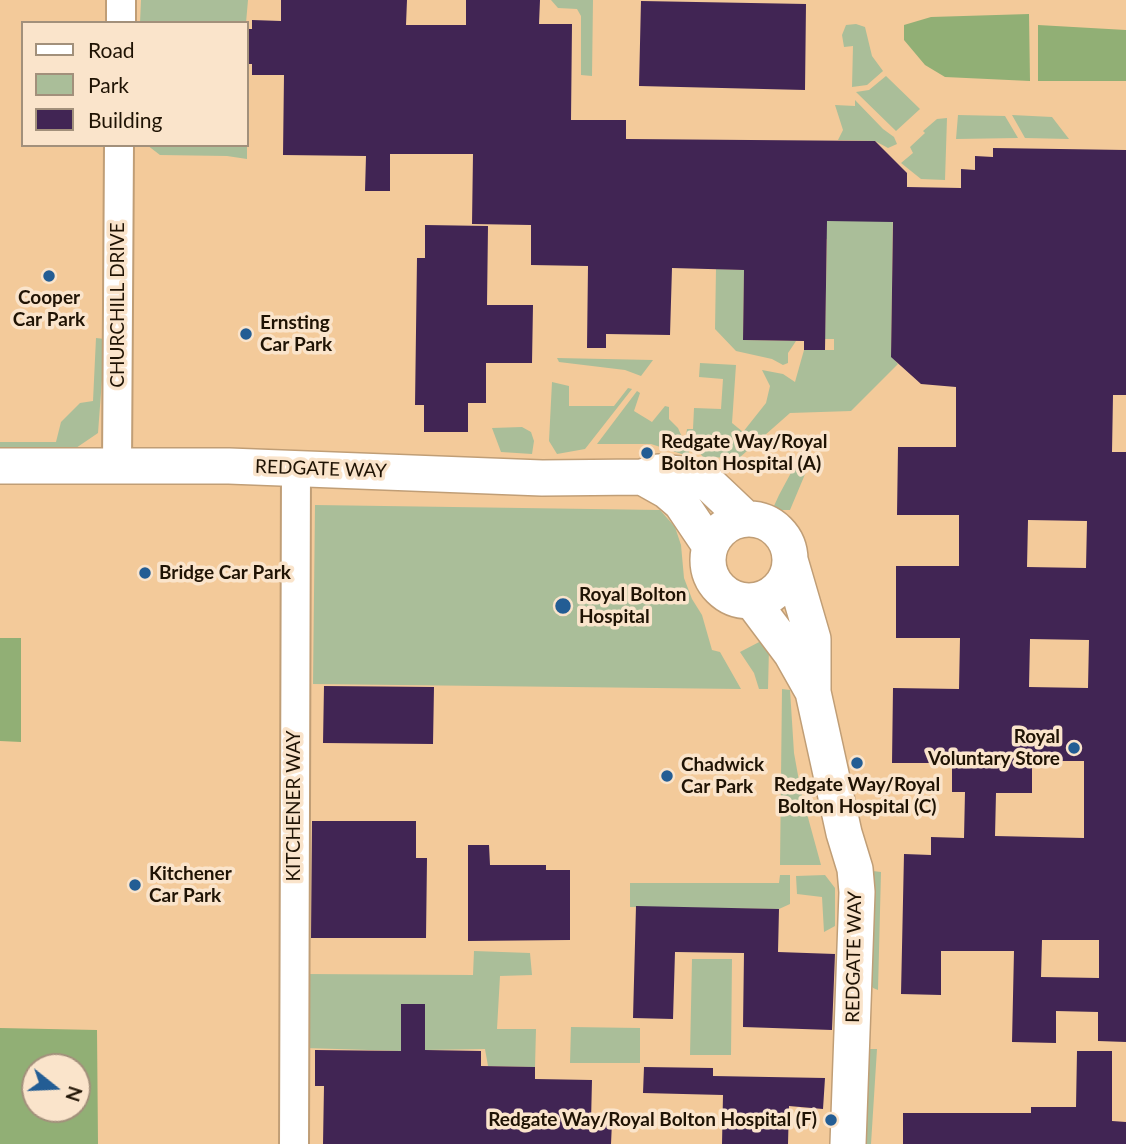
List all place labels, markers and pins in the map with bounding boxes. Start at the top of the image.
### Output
marker: Cooper Car Park [41,268,57,284]
place label: Cooper Car Park [13,287,85,331]
place label: Ernsting Car Park [260,312,332,356]
marker: Ernsting Car Park [238,326,254,342]
place label: Redgate Way/Royal Bolton Hospital (A) [661,431,827,475]
marker: Redgate Way/Royal Bolton Hospital (A) [639,445,655,461]
place label: Bridge Car Park [159,562,291,584]
marker: Bridge Car Park [137,565,153,581]
place label: Royal Bolton Hospital [579,584,687,628]
marker: Royal Bolton Hospital [553,596,573,616]
place label: Royal Voluntary Store [928,726,1060,770]
marker: Royal Voluntary Store [1066,740,1082,756]
place label: Chadwick Car Park [681,754,764,798]
marker: Redgate Way/Royal Bolton Hospital (C) [849,755,865,771]
marker: Chadwick Car Park [659,768,675,784]
place label: Redgate Way/Royal Bolton Hospital (C) [774,774,940,818]
place label: Kitchener Car Park [149,863,232,907]
marker: Kitchener Car Park [127,877,143,893]
place label: Redgate Way/Royal Bolton Hospital (F) [488,1109,817,1131]
marker: Redgate Way/Royal Bolton Hospital (F) [823,1112,839,1128]

